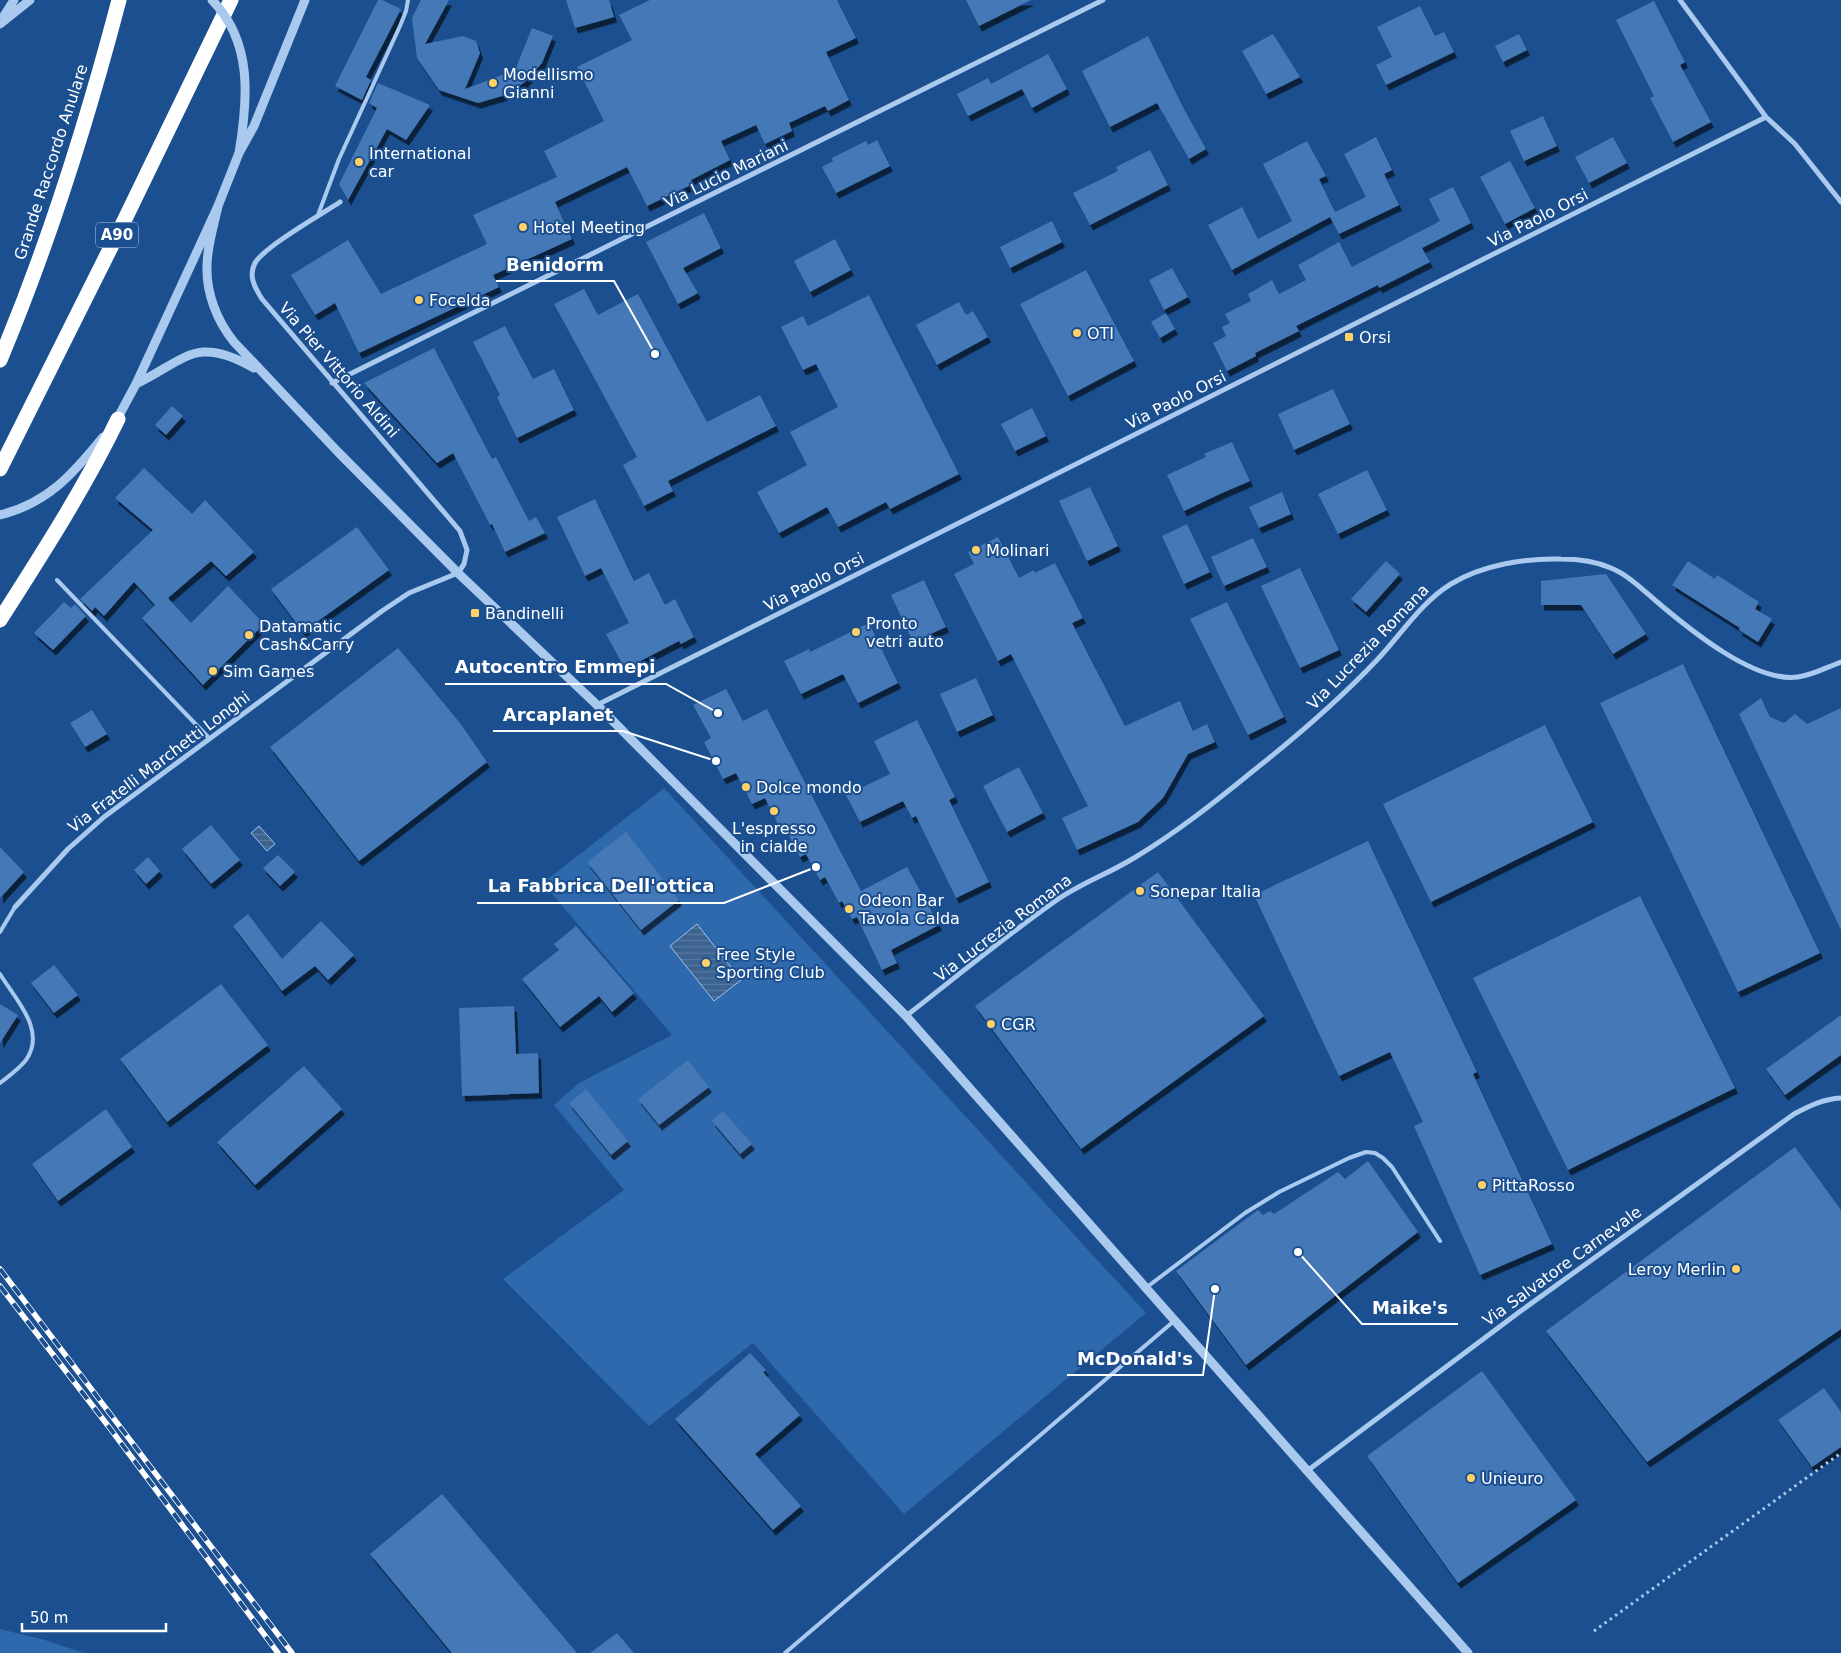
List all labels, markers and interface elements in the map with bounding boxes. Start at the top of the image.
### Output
street label: Grande Raccordo Anulare [10,62,92,262]
place label: Modellismo Gianni [503,65,594,102]
marker: Modellismo Gianni [487,77,499,89]
street label: Via Lucio Mariani [661,136,791,212]
place label: International car [369,144,471,181]
marker: International car [353,156,365,168]
street label: Via Paolo Orsi [1485,185,1591,251]
place label: Hotel Meeting [533,218,645,237]
marker: Hotel Meeting [517,221,529,233]
road number: A90 [96,222,138,248]
callout: Benidorm [496,248,614,281]
text: Benidorm [506,254,604,275]
place label: Focelda [429,291,490,310]
marker: Focelda [413,294,425,306]
street label: Via Pier Vittorio Aldini [275,298,403,442]
place label: OTI [1087,324,1114,343]
marker: OTI [1071,327,1083,339]
place label: Orsi [1359,328,1391,347]
marker: Orsi [1343,331,1355,343]
street label: Via Paolo Orsi [1123,367,1229,433]
place label: Molinari [986,541,1049,560]
marker: Molinari [970,544,982,556]
street label: Via Paolo Orsi [761,549,867,615]
street label: Via Lucrezia Romana [1303,580,1433,714]
place label: Bandinelli [485,604,564,623]
marker: Bandinelli [469,607,481,619]
place label: Pronto vetri auto [866,614,944,651]
place label: Datamatic Cash&Carry [259,617,354,654]
marker: Pronto vetri auto [850,626,862,638]
marker: Datamatic Cash&Carry [243,629,255,641]
callout: Autocentro Emmepi [445,651,666,684]
text: Autocentro Emmepi [455,656,655,677]
place label: Sim Games [223,662,314,681]
marker: Sim Games [207,665,219,677]
street label: Via Fratelli Marchetti Longhi [64,687,254,837]
callout: Arcaplanet [493,698,623,731]
text: Arcaplanet [503,704,614,725]
place label: Dolce mondo [756,778,862,797]
marker: Dolce mondo [740,781,752,793]
marker: L'espresso in cialde [768,805,780,817]
place label: L'espresso in cialde [732,819,816,856]
callout: La Fabbrica Dell'ottica [477,870,724,903]
street label: Via Lucrezia Romana [931,870,1075,986]
text: La Fabbrica Dell'ottica [488,875,714,896]
place label: Sonepar Italia [1150,882,1261,901]
marker: Sonepar Italia [1134,885,1146,897]
place label: Odeon Bar Tavola Calda [858,891,960,928]
marker: Odeon Bar Tavola Calda [843,903,855,915]
place label: Free Style Sporting Club [716,945,825,982]
marker: Free Style Sporting Club [700,957,712,969]
place label: CGR [1001,1015,1036,1034]
marker: CGR [985,1018,997,1030]
place label: PittaRosso [1492,1176,1575,1195]
marker: PittaRosso [1476,1179,1488,1191]
street label: Via Salvatore Carnevale [1479,1202,1645,1330]
place label: Leroy Merlin [1628,1260,1726,1279]
marker: Leroy Merlin [1730,1263,1742,1275]
callout: Maike's [1362,1291,1458,1324]
text: Maike's [1372,1297,1448,1318]
callout: McDonald's [1067,1342,1203,1375]
text: McDonald's [1077,1348,1193,1369]
place label: Unieuro [1481,1469,1543,1488]
marker: Unieuro [1465,1472,1477,1484]
scale bar [22,1600,166,1632]
text: 50 m [30,1609,68,1627]

